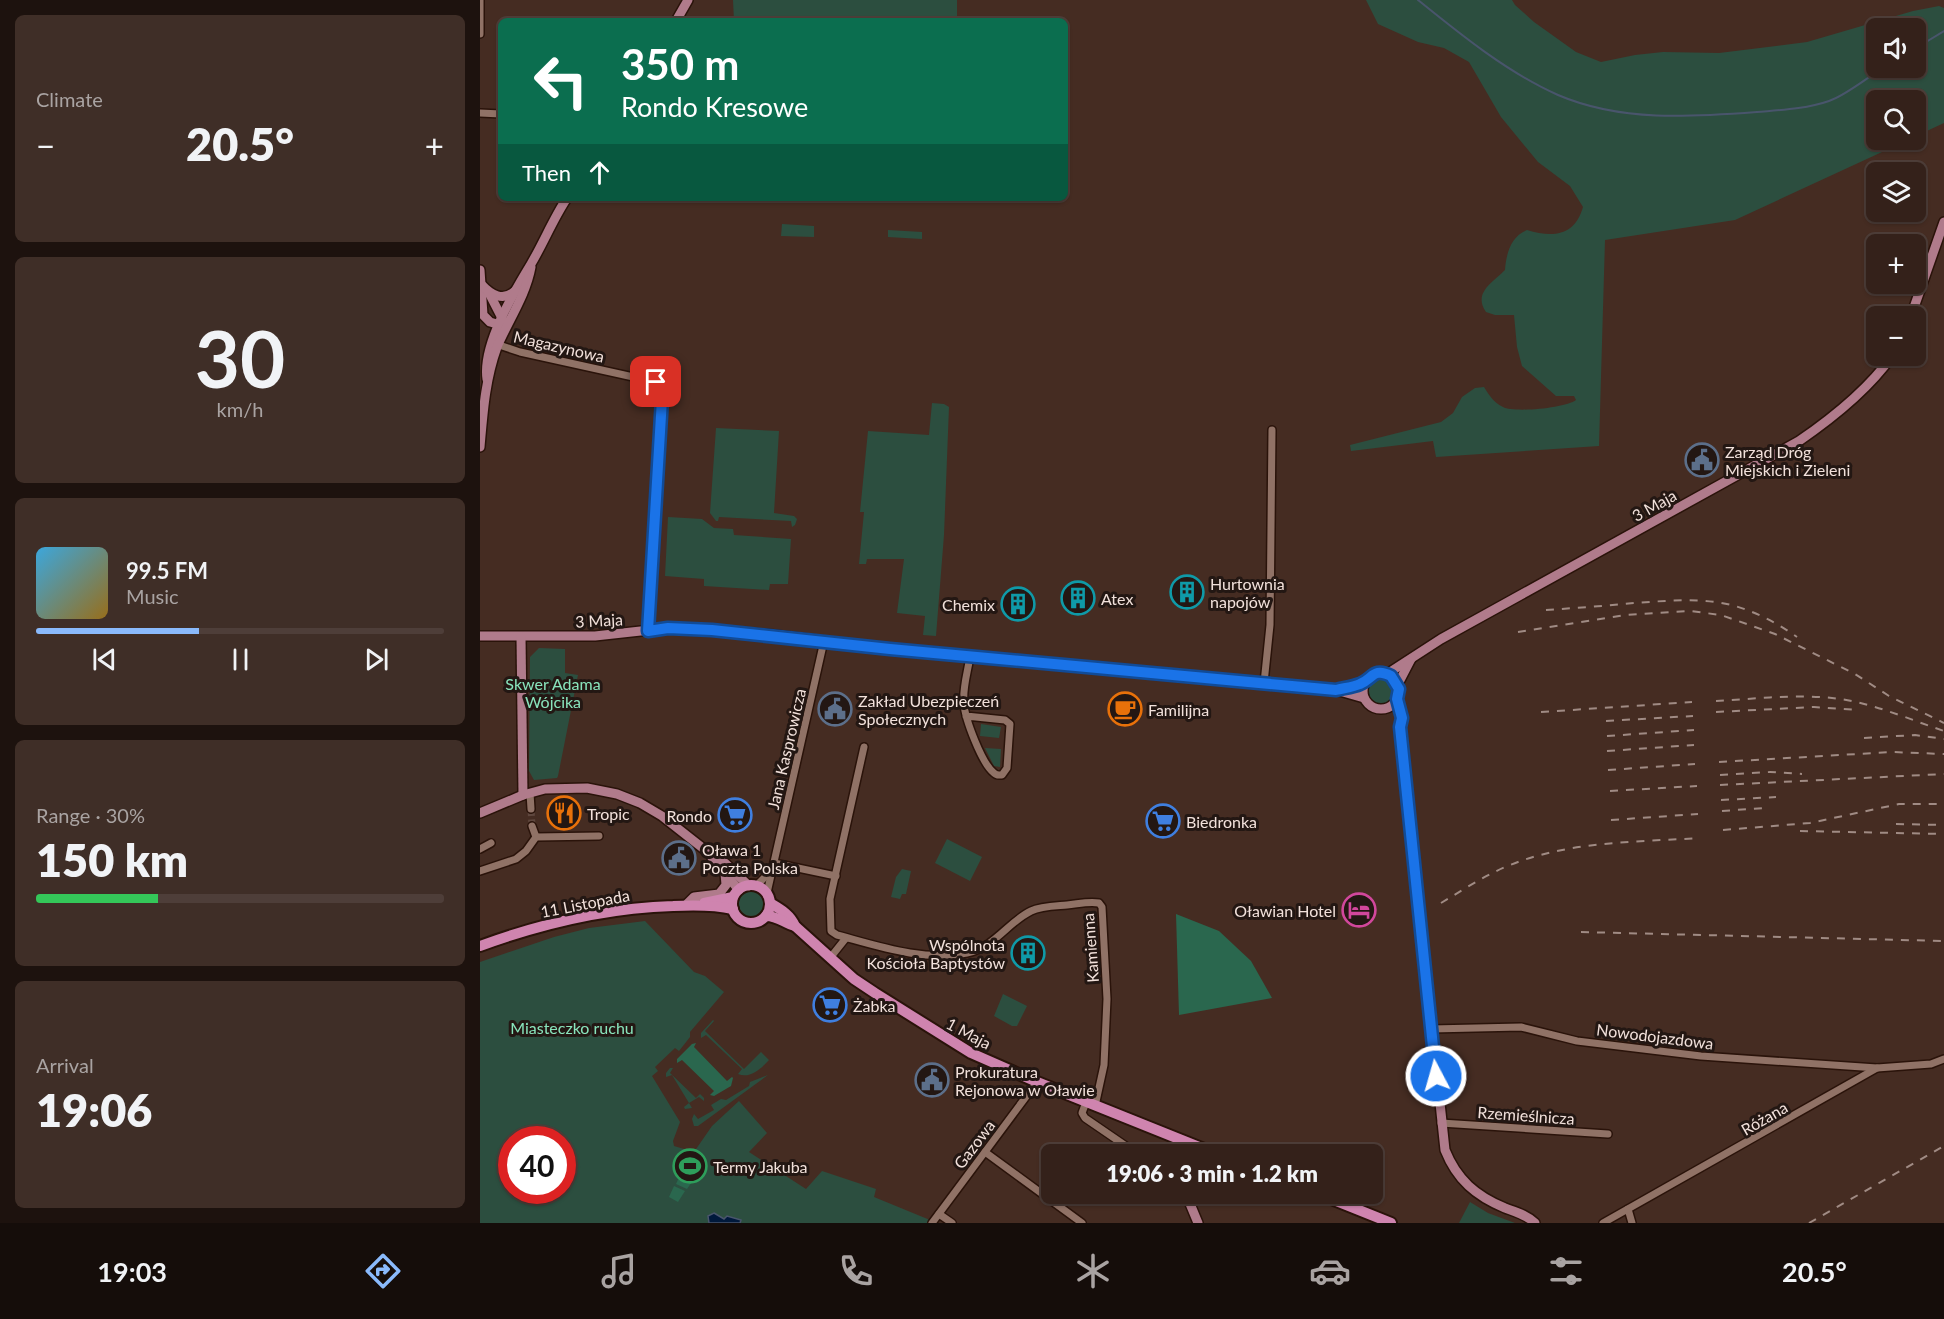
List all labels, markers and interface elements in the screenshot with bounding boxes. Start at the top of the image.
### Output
map controls [1866,18,1926,366]
button: sound [1866,18,1926,78]
text: 350 m [621,39,739,89]
icon: left [522,42,600,120]
text: Climate [36,87,103,111]
text: Rondo Kresowe [621,90,808,123]
button: search [1866,90,1926,150]
text: 20.5° [186,117,294,171]
text: − [36,125,55,165]
text: + [425,125,444,165]
icon: ahead [583,156,616,189]
text: Then [522,159,571,186]
button: layers [1866,162,1926,222]
button: + [1866,234,1926,294]
button: − [1866,306,1926,366]
text: 30 [195,311,285,405]
street label: Magazynowa [512,326,606,366]
pin [630,356,681,407]
icon: arrive [639,365,672,398]
text: km/h [217,397,263,421]
public building icon: Zarząd Dróg Miejskich i Zieleni [1684,442,1720,478]
place label: Zarząd Dróg Miejskich i Zieleni [1725,442,1850,479]
street label: 3 Maja [1629,485,1679,525]
text: 99.5 FM [126,557,208,584]
building icon: Hurtownia napojów [1169,574,1205,610]
place label: Hurtownia napojów [1210,574,1285,611]
building icon: Atex [1060,580,1096,616]
text: Music [126,584,179,608]
building icon: Chemix [1000,586,1036,622]
place label: Atex [1101,589,1133,608]
place label: Chemix [942,595,995,614]
street label: 3 Maja [575,609,623,631]
icon: previous [88,643,121,676]
icon: pause [224,643,257,676]
icon: next [360,643,393,676]
park label: Skwer Adama Wójcika [505,674,601,711]
street label: Jana Kasprowicza [763,687,809,811]
public building icon: Zakład Ubezpieczeń Społecznych [817,691,853,727]
place label: Zakład Ubezpieczeń Społecznych [858,691,999,728]
cafe icon: Familijna [1107,691,1143,727]
place label: Familijna [1148,700,1209,719]
restaurant icon: Tropic [546,795,582,831]
supermarket icon: Rondo [717,797,753,833]
text: Range · 30% [36,803,145,827]
supermarket icon: Biedronka [1145,803,1181,839]
place label: Tropic [587,804,630,823]
place label: Rondo [666,806,712,825]
place label: Biedronka [1186,812,1257,831]
text: 150 km [36,833,188,887]
public building icon: Oława 1 Poczta Polska [661,840,697,876]
place label: Oława 1 Poczta Polska [702,840,798,877]
street label: 11 Listopada [539,885,631,921]
hotel icon: Oławian Hotel [1341,892,1377,928]
place label: Oławian Hotel [1234,901,1336,920]
street label: Kamienna [1078,913,1102,983]
place label: Wspólnota Kościoła Baptystów [866,935,1005,972]
building icon: Wspólnota Kościoła Baptystów [1010,935,1046,971]
supermarket icon: Żabka [812,987,848,1023]
place label: Żabka [853,996,896,1015]
street label: 1 Maja [943,1013,995,1053]
park label: Miasteczko ruchu [510,1018,634,1037]
street label: Nowodojazdowa [1595,1019,1715,1053]
position arrow [1404,1044,1468,1108]
text: Arrival [36,1053,94,1077]
public building icon: Prokuratura Rejonowa w Oławie [914,1062,950,1098]
place label: Prokuratura Rejonowa w Oławie [955,1062,1095,1099]
text: 19:06 [36,1083,152,1137]
street label: Różana [1737,1097,1791,1139]
street label: Rzemieślnicza [1477,1102,1575,1128]
street label: Gazowa [950,1116,998,1172]
speed limit sign: 40 [498,1126,576,1204]
sports icon: Termy Jakuba [672,1148,708,1184]
place label: Termy Jakuba [713,1157,808,1176]
text: 19:06 · 3 min · 1.2 km [1106,1160,1318,1187]
icon: directions [362,1250,404,1292]
icon: music [598,1250,640,1292]
icon: phone [835,1250,877,1292]
icon: climate [1072,1250,1114,1292]
icon: car [1309,1250,1351,1292]
icon: filters [1545,1250,1587,1292]
text: 19:03 [97,1255,167,1288]
text: 20.5° [1782,1255,1847,1288]

